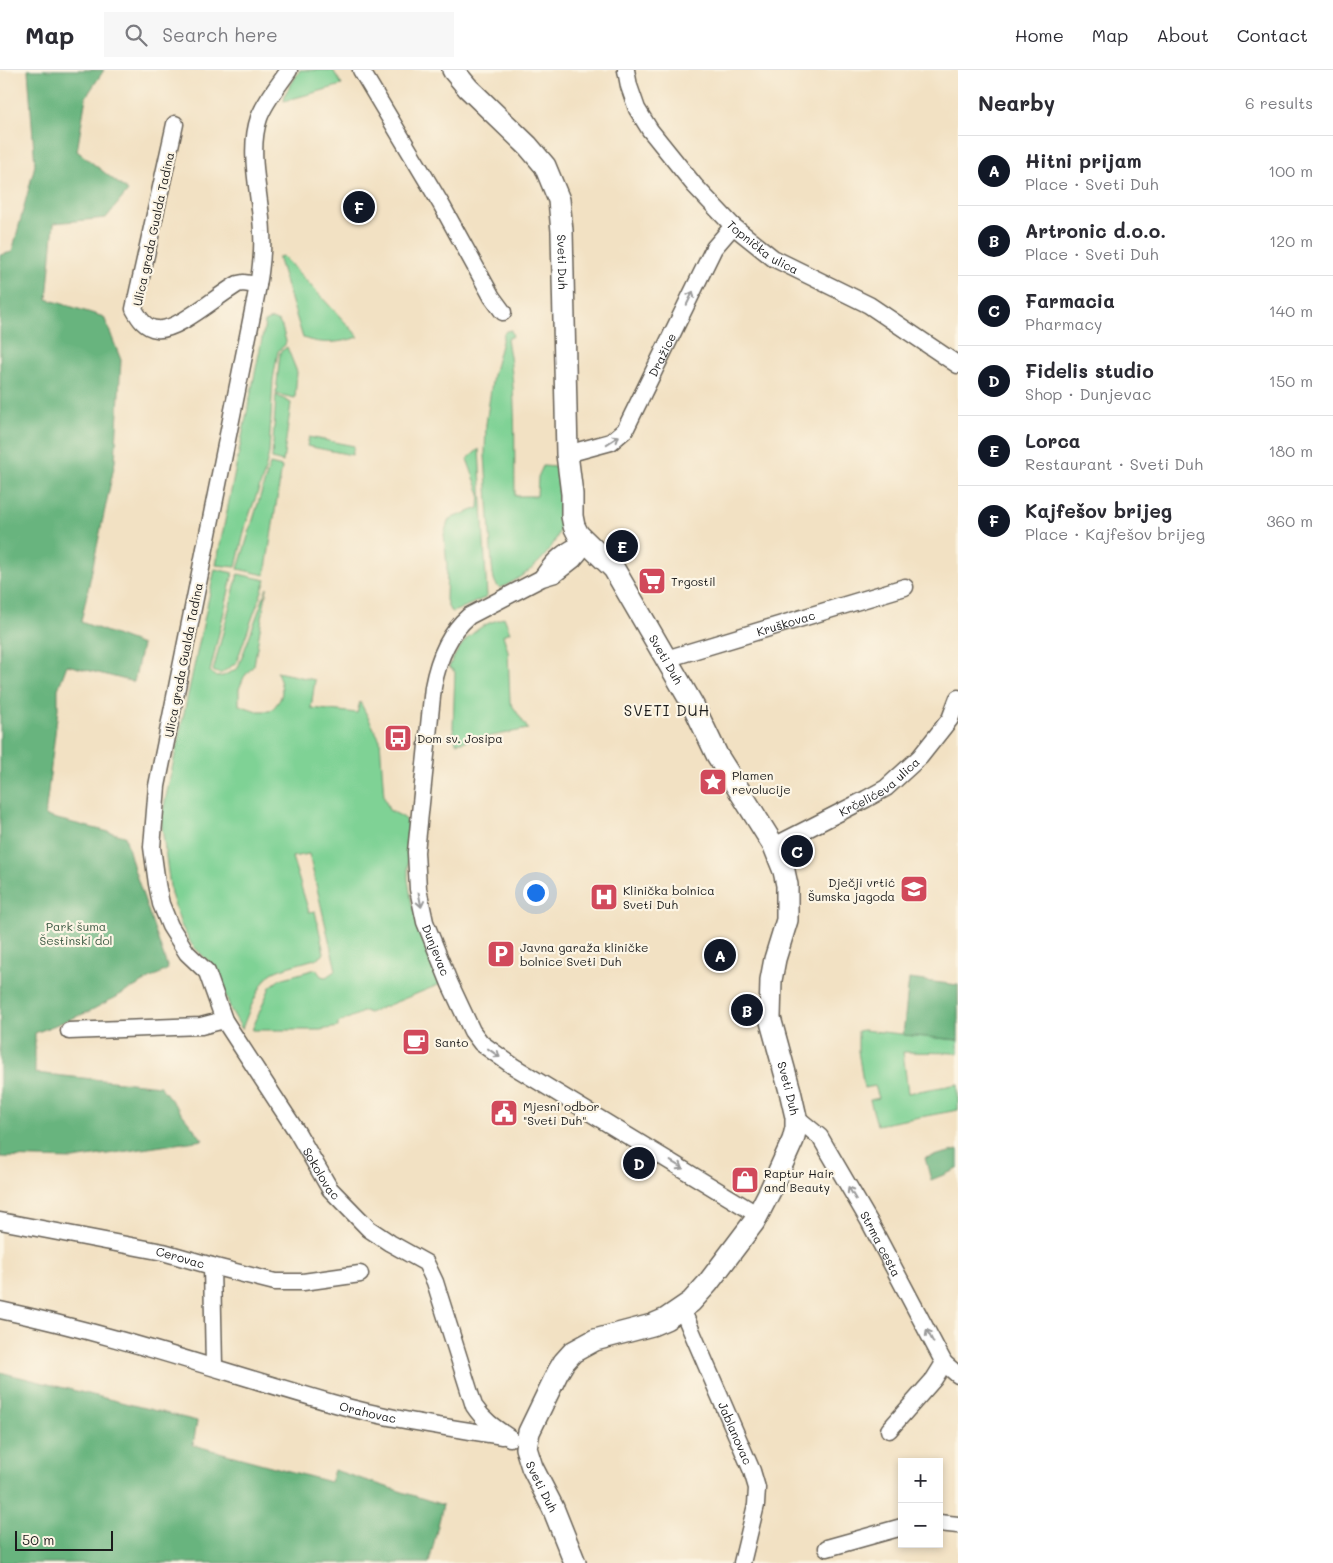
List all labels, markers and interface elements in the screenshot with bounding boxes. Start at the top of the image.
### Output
search box [104,12,454,57]
text: Map [25,19,74,50]
icon: search [122,21,150,49]
text: Search here [162,22,278,47]
text: Home [1015,23,1064,47]
text: Map [1092,23,1128,47]
text: About [1156,23,1209,47]
text: Contact [1237,23,1308,47]
text: Nearby [978,89,1055,116]
text: 6 results [1245,92,1313,113]
text: Hitni prijam [1025,148,1142,173]
street label: Ulica grada Gualda Tadina [129,151,177,307]
text: A [988,160,1000,181]
text: 100 m [1268,160,1313,181]
text: Place · Sveti Duh [1025,173,1159,194]
pin: F [343,188,375,226]
street label: Topnička ulica [723,217,801,277]
text: Artronic d.o.o. [1025,218,1166,243]
text: B [989,230,999,251]
text: 120 m [1269,230,1313,251]
street label: Sveti Duh [554,234,571,290]
text: Place · Sveti Duh [1025,243,1159,264]
text: Farmacia [1025,288,1115,313]
one-way arrow [686,291,695,306]
text: C [988,300,1000,321]
text: 140 m [1269,300,1313,321]
text: Pharmacy [1025,313,1102,334]
street label: Dražice [644,330,679,379]
text: Fidelis studio [1025,358,1154,383]
text: D [988,370,1000,391]
text: 150 m [1269,370,1313,391]
text: Shop · Dunjevac [1025,383,1151,404]
text: Lorca [1025,428,1080,453]
one-way arrow [606,434,620,445]
text: E [989,440,999,461]
text: 180 m [1268,440,1313,461]
text: Restaurant · Sveti Duh [1025,453,1203,474]
text: Kajfešov brijeg [1025,498,1172,523]
text: F [989,510,999,531]
text: 360 m [1266,510,1313,531]
text: Place · Kajfešov brijeg [1025,523,1205,544]
pin: E [606,527,638,565]
supermarket icon: Trgostil [637,566,667,596]
place label: Trgostil [671,573,716,589]
street label: Ulica grada Gualda Tadina [160,581,206,739]
street label: Kruškovac [755,607,817,639]
street label: Sveti Duh [646,631,687,687]
district label: SVETI DUH [624,700,710,720]
bus stop icon: Dom sv. Josipa [383,723,413,753]
place label: Dom sv. Josipa [417,730,503,746]
street label: Krčelićeva ulica [836,754,923,820]
place icon: Plamen revolucije [698,767,728,797]
place label: Plamen revolucije [732,767,791,797]
pin: C [781,832,813,870]
place label: Dječji vrtić Šumska jagoda [808,874,895,904]
school or university icon: Dječji vrtić Šumska jagoda [899,874,929,904]
your location [523,880,549,906]
hospital icon: Klinička bolnica Sveti Duh [589,882,619,912]
place label: Klinička bolnica Sveti Duh [623,882,715,912]
one-way arrow [416,892,425,908]
park label: Park šuma Šestinski dol [39,918,113,948]
street label: Dunjevac [419,922,454,978]
pin: A [704,936,736,974]
parking icon: Javna garaža kliničke bolnice Sveti Duh [486,939,516,969]
place label: Javna garaža kliničke bolnice Sveti Duh [520,939,649,969]
pin: B [731,991,763,1029]
cafe icon: Santo [401,1027,431,1057]
place label: Santo [435,1034,468,1050]
one-way arrow [487,1048,501,1058]
street label: Sveti Duh [774,1059,803,1117]
public building icon: Mjesni odbor "Sveti Duh" [489,1098,519,1128]
place label: Mjesni odbor "Sveti Duh" [523,1098,600,1128]
street label: Sokolovac [300,1144,344,1203]
pin: D [623,1144,655,1182]
one-way arrow [669,1161,683,1171]
shop icon: Raptur Hair and Beauty [730,1165,760,1195]
place label: Raptur Hair and Beauty [764,1165,834,1195]
one-way arrow [847,1187,857,1201]
street label: Strma cesta [857,1208,905,1279]
street label: Cerovac [155,1243,207,1272]
one-way arrow [925,1329,934,1344]
street label: Orahovac [338,1398,398,1426]
street label: Jablanovac [715,1399,756,1467]
map controls [898,1458,943,1548]
button: + [898,1458,943,1503]
street label: Sveti Duh [523,1459,562,1515]
button: − [898,1503,943,1548]
scale bar [15,1528,112,1551]
text: 50 m [22,1530,54,1549]

